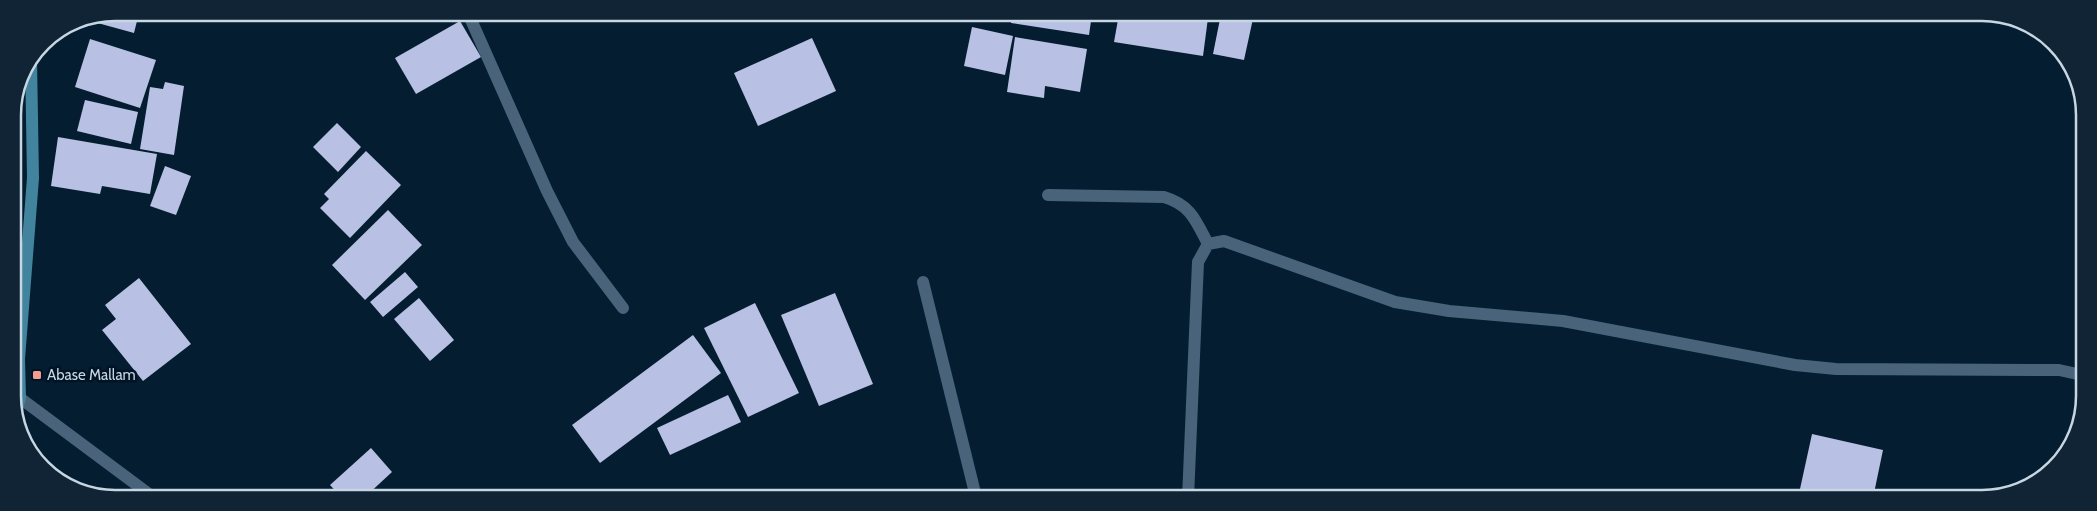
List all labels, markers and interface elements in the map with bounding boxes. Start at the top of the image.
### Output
place label: Abase Mallam [47,366,136,384]
marker: Abase Mallam [31,369,43,381]

